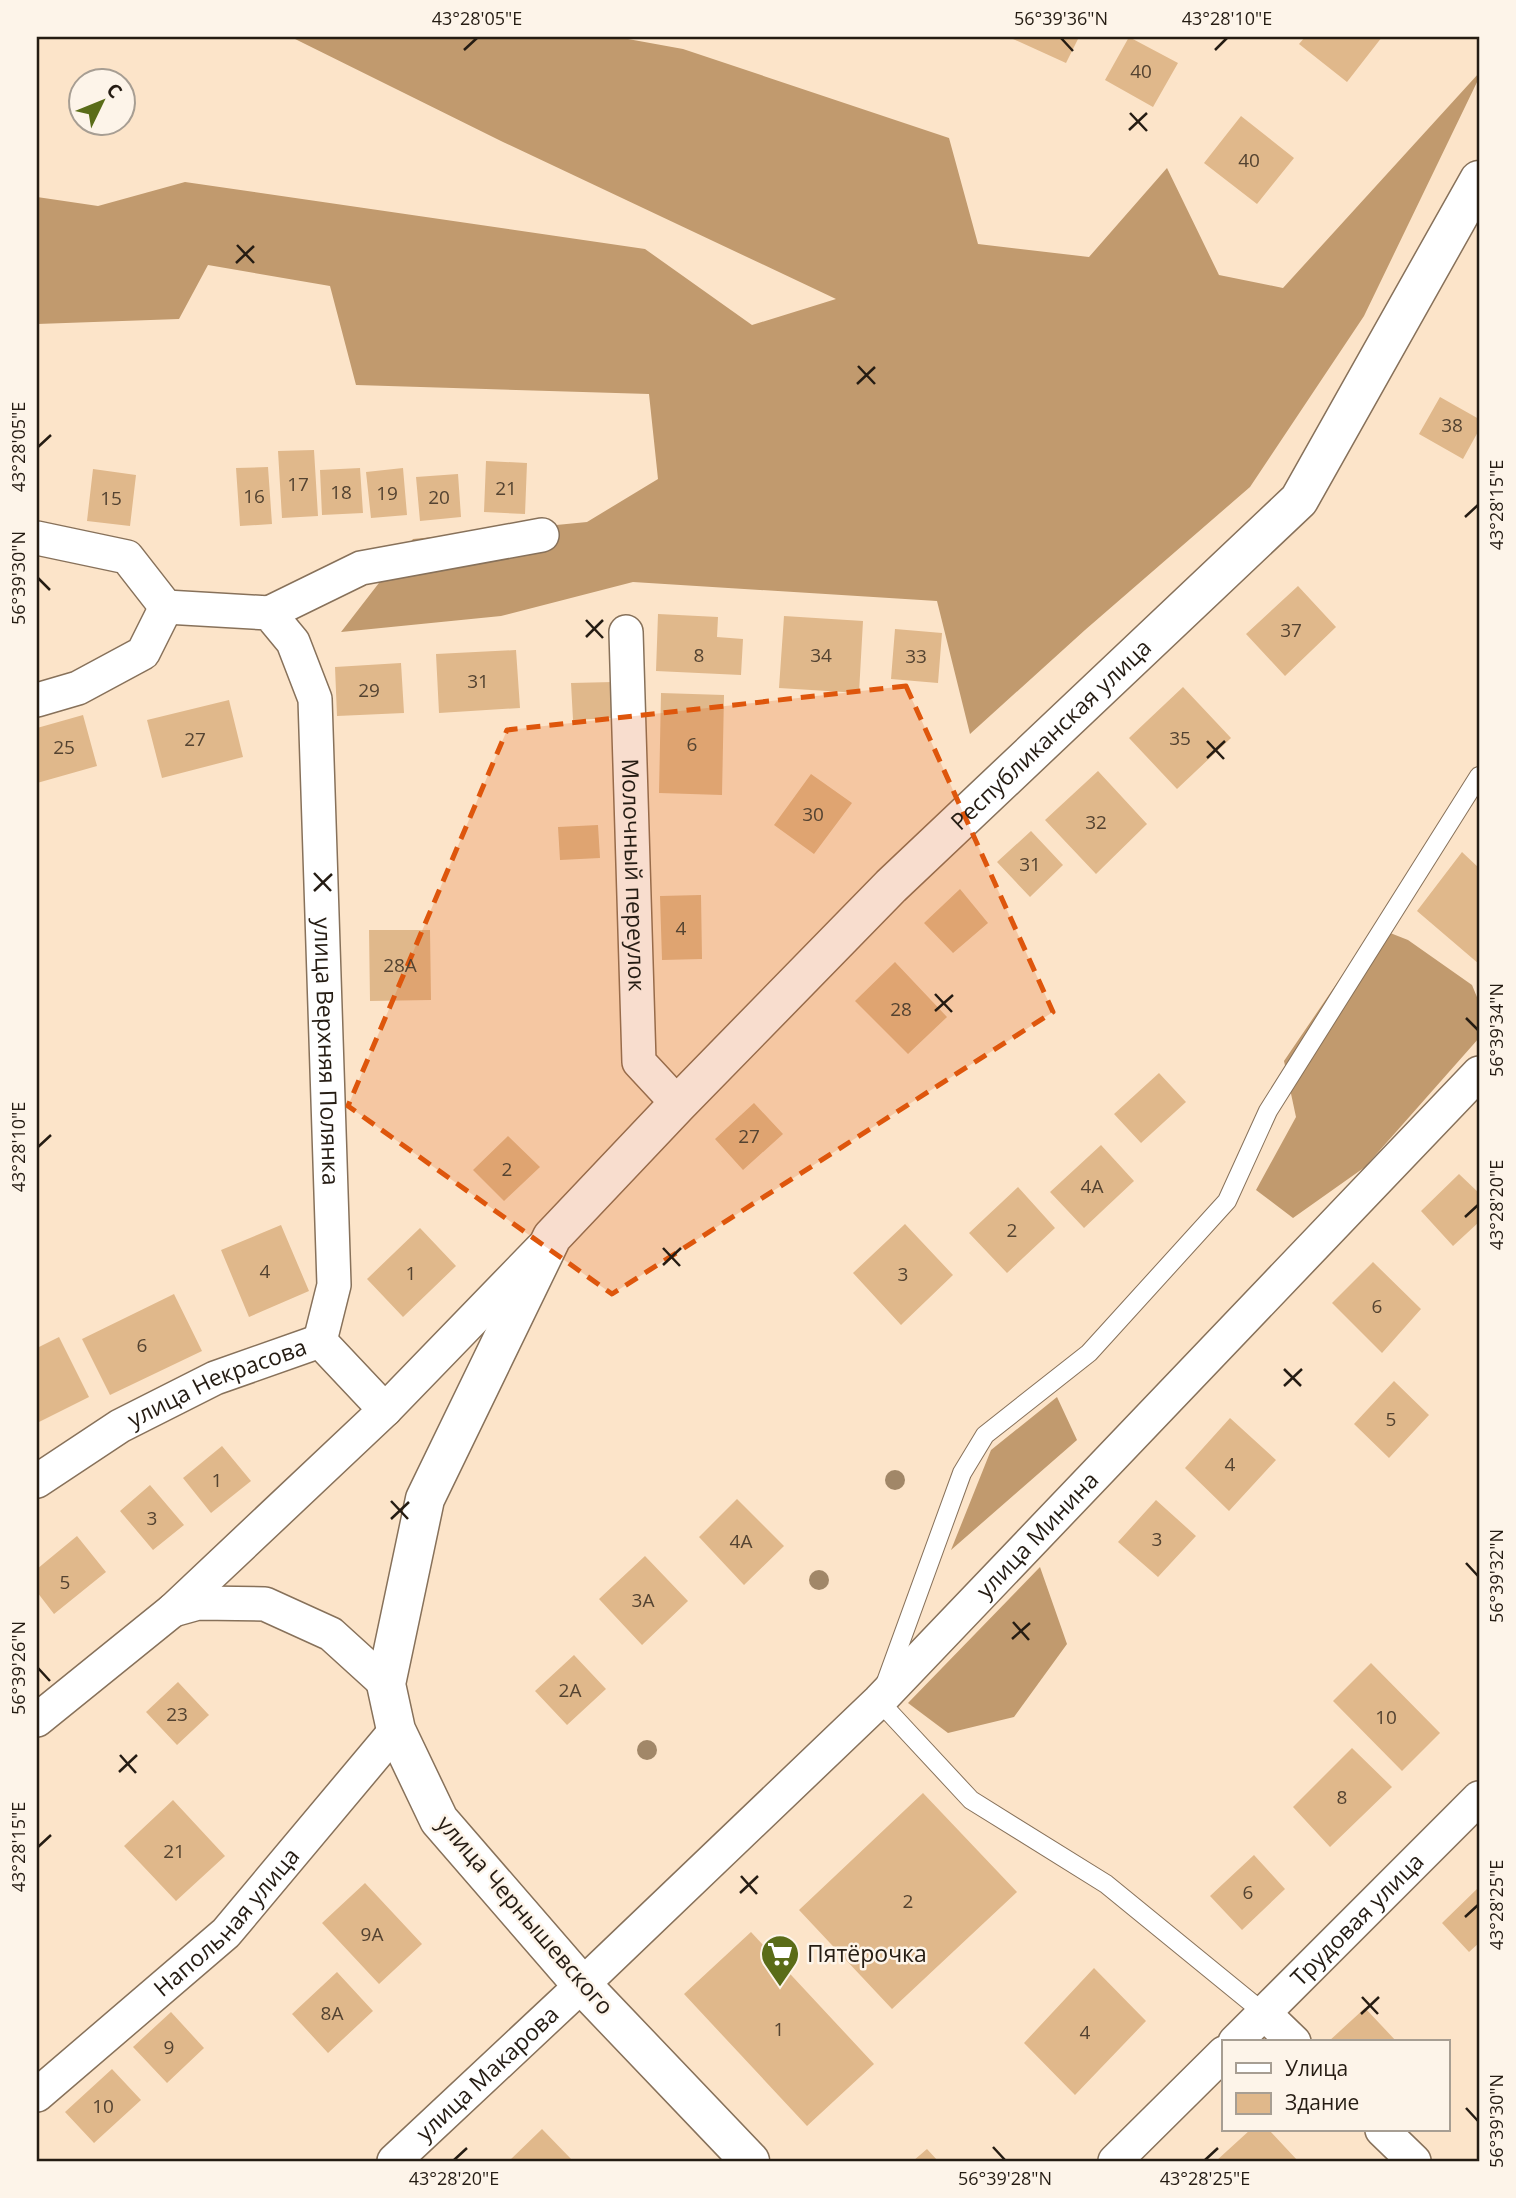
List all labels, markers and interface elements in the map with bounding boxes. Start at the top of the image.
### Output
text: 43°28'05"E [432,6,522,30]
text: 56°39'36"N [1014,6,1108,30]
text: 43°28'10"E [1182,6,1272,30]
house number: 40 [1130,58,1152,84]
north arrow [66,66,136,136]
text: С [101,77,128,104]
house number: 40 [1238,147,1260,173]
text: 43°28'05"E [6,402,30,492]
house number: 38 [1441,412,1463,438]
text: 43°28'15"E [1484,460,1508,550]
house number: 17 [287,471,309,497]
house number: 21 [495,475,517,501]
house number: 18 [330,479,352,505]
house number: 19 [376,480,398,506]
house number: 16 [243,483,265,509]
house number: 20 [428,484,450,510]
house number: 15 [100,485,122,511]
text: 56°39'30"N [6,531,30,625]
house number: 37 [1280,617,1302,643]
street label: Республиканская улица [943,631,1158,837]
house number: 8 [694,642,704,668]
house number: 34 [810,642,832,668]
house number: 33 [905,643,927,669]
house number: 31 [467,668,489,694]
house number: 29 [358,677,380,703]
house number: 35 [1169,725,1191,751]
house number: 27 [184,726,206,752]
house number: 6 [687,731,697,757]
house number: 25 [53,734,75,760]
street label: Молочный переулок [615,758,654,992]
house number: 30 [802,801,824,827]
house number: 32 [1085,809,1107,835]
house number: 31 [1019,851,1041,877]
house number: 4 [676,915,687,941]
street label: улица Верхняя Полянка [307,917,348,1186]
house number: 28А [383,952,417,978]
text: 56°39'34"N [1484,983,1508,1077]
house number: 28 [890,996,912,1022]
text: 43°28'10"E [6,1102,30,1192]
house number: 27 [738,1123,760,1149]
house number: 2 [502,1156,512,1182]
text: 43°28'20"E [1484,1160,1508,1250]
house number: 4А [1081,1173,1103,1199]
house number: 2 [1007,1217,1017,1243]
house number: 4 [260,1258,271,1284]
house number: 1 [406,1260,416,1286]
house number: 3 [898,1261,908,1287]
house number: 6 [1372,1293,1382,1319]
street label: улица Некрасова [122,1330,311,1435]
house number: 6 [137,1332,147,1358]
house number: 5 [1386,1406,1396,1432]
house number: 4 [1225,1451,1236,1477]
street label: улица Минина [969,1464,1105,1605]
house number: 1 [212,1467,222,1493]
house number: 3 [147,1505,157,1531]
house number: 3 [1152,1526,1162,1552]
house number: 4А [730,1528,752,1554]
text: 56°39'32"N [1484,1529,1508,1623]
house number: 5 [60,1569,70,1595]
house number: 3А [632,1587,654,1613]
text: 56°39'26"N [6,1621,30,1715]
house number: 2А [559,1677,581,1703]
house number: 23 [166,1701,188,1727]
house number: 10 [1375,1704,1397,1730]
house number: 8 [1337,1784,1347,1810]
text: 43°28'15"E [6,1802,30,1892]
street label: улица Чернышевского [430,1808,621,2021]
house number: 21 [163,1838,185,1864]
street label: Напольная улица [146,1840,306,2003]
street label: Трудовая улица [1283,1845,1430,1993]
text: 43°28'25"E [1484,1860,1508,1950]
house number: 6 [1243,1879,1253,1905]
house number: 2 [903,1888,913,1914]
house number: 9А [361,1921,383,1947]
supermarket icon: Пятёрочка [759,1933,801,1988]
place label: Пятёрочка [807,1937,927,1969]
street label: улица Макарова [408,1998,565,2148]
house number: 8А [321,2000,343,2026]
house number: 1 [774,2016,784,2042]
house number: 4 [1080,2019,1091,2045]
house number: 9 [164,2034,174,2060]
legend [1222,2040,1450,2132]
text: Улица [1285,2054,1348,2082]
text: 56°39'30"N [1484,2074,1508,2168]
text: Здание [1285,2088,1359,2116]
house number: 10 [92,2093,114,2119]
text: 43°28'20"E [409,2166,499,2190]
text: 56°39'28"N [958,2166,1052,2190]
text: 43°28'25"E [1160,2166,1250,2190]

